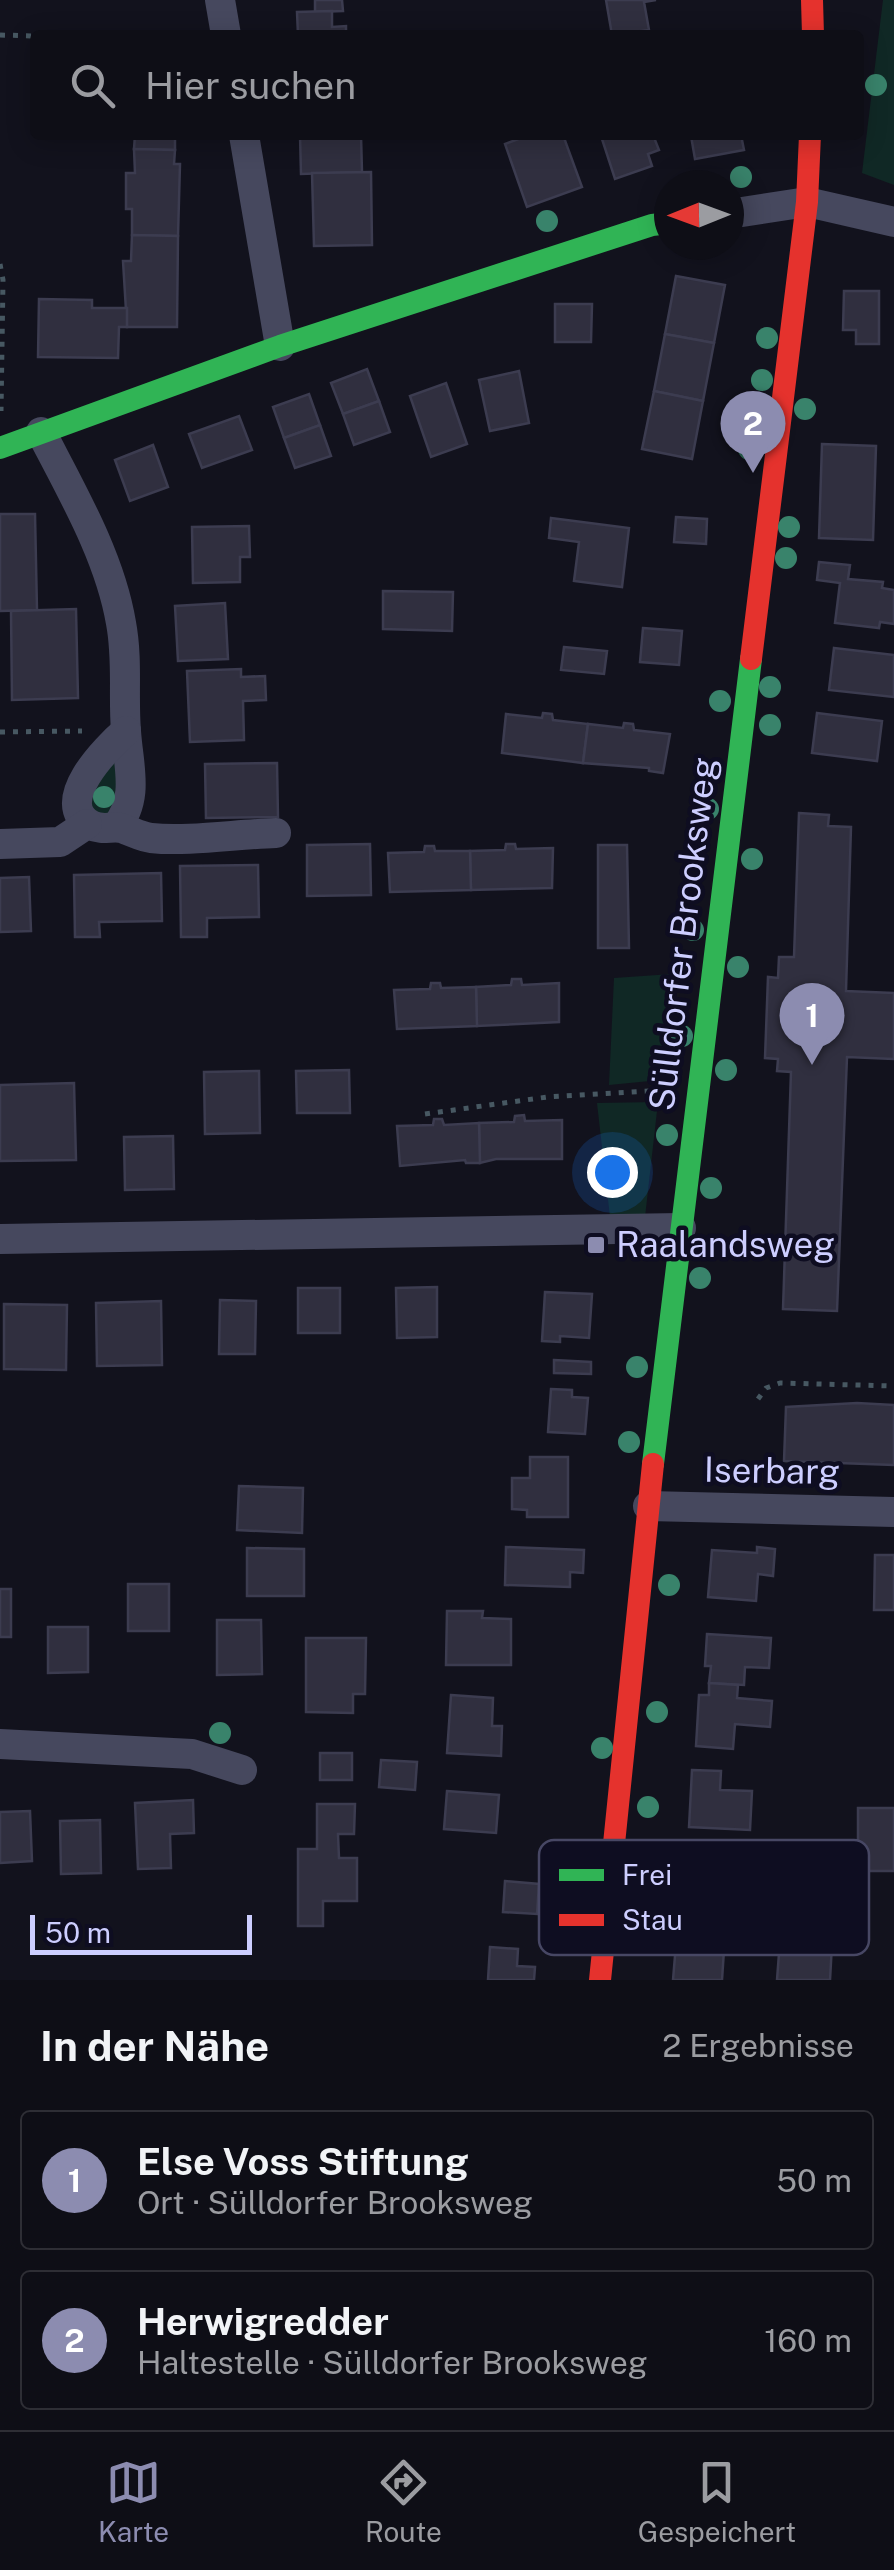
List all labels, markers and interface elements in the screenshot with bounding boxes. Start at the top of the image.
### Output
search box [30,30,864,140]
icon: search [65,58,120,113]
text: Hier suchen [145,63,356,108]
north arrow [654,170,744,260]
pin: 2 [720,390,786,473]
street label: Sülldorfer Brooksweg [640,755,725,1113]
pin: 1 [780,982,844,1065]
your location [587,1147,638,1198]
place label: Raalandsweg [616,1224,835,1265]
marker: Raalandsweg [585,1234,607,1256]
street label: Iserbarg [704,1449,840,1492]
legend [539,1840,869,1955]
text: Frei [622,1858,672,1891]
text: Stau [622,1903,683,1936]
scale bar [30,1910,252,1954]
text: 50 m [45,1916,111,1949]
text: In der Nähe [40,2021,269,2070]
text: 2 Ergebnisse [662,2027,854,2064]
text: Else Voss Stiftung [137,2139,469,2184]
text: 1 [68,2162,81,2199]
text: 50 m [776,2162,852,2199]
text: Ort · Sülldorfer Brooksweg [137,2184,533,2221]
text: Herwigredder [137,2299,389,2344]
text: 2 [64,2322,85,2359]
text: 160 m [764,2322,852,2359]
text: Haltestelle · Sülldorfer Brooksweg [137,2344,648,2381]
tab: Karte [98,2455,169,2548]
tab: Route [365,2455,442,2548]
tab: Gespeichert [638,2455,796,2548]

